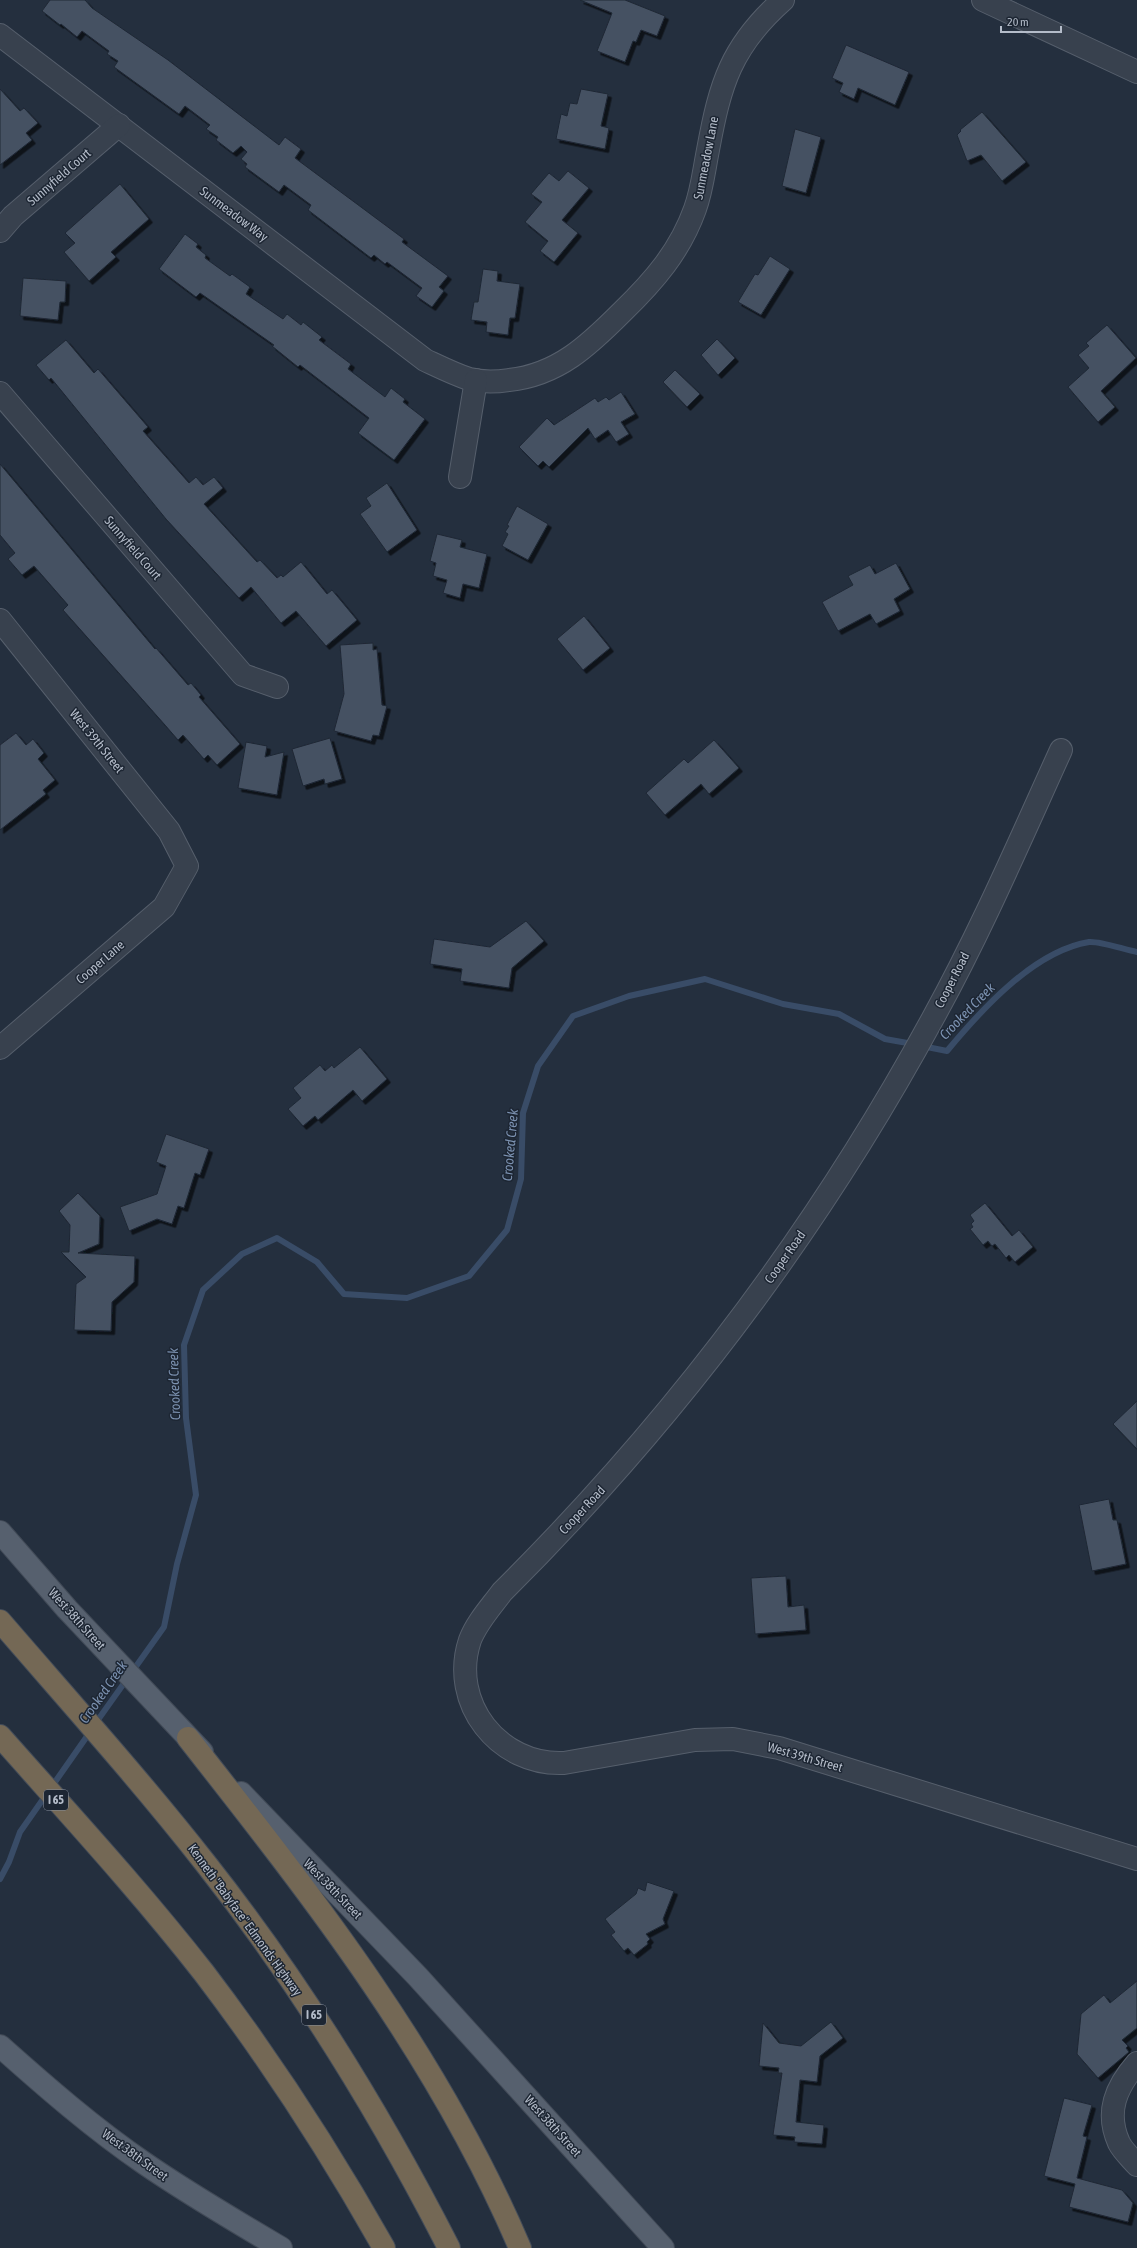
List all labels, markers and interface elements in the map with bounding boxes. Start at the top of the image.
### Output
scale bar [1001,8,1061,34]
text: 20 m [1007,15,1029,29]
street label: Sunmeadow Lane [691,115,721,201]
street label: Sunnyfield Court [24,145,94,209]
street label: Sunmeadow Way [197,183,272,245]
street label: Sunnyfield Court [101,513,165,583]
street label: West 39th Street [67,706,127,776]
street label: Cooper Lane [73,937,127,987]
street label: Cooper Road [932,950,972,1010]
water label: Crooked Creek [936,979,998,1043]
water label: Crooked Creek [499,1107,521,1182]
street label: Cooper Road [761,1228,809,1286]
water label: Crooked Creek [165,1347,183,1420]
street label: Cooper Road [556,1483,608,1537]
street label: West 38th Street [45,1585,109,1653]
water label: Crooked Creek [76,1657,131,1726]
street label: West 39th Street [766,1739,845,1775]
road number: I 65 [44,1790,68,1810]
street label: Kenneth "Babyface" Edmonds Highway [185,1841,305,1999]
street label: West 38th Street [301,1856,366,1922]
road number: I 65 [302,2005,326,2025]
street label: West 38th Street [521,2092,585,2160]
street label: West 38th Street [99,2126,171,2184]

